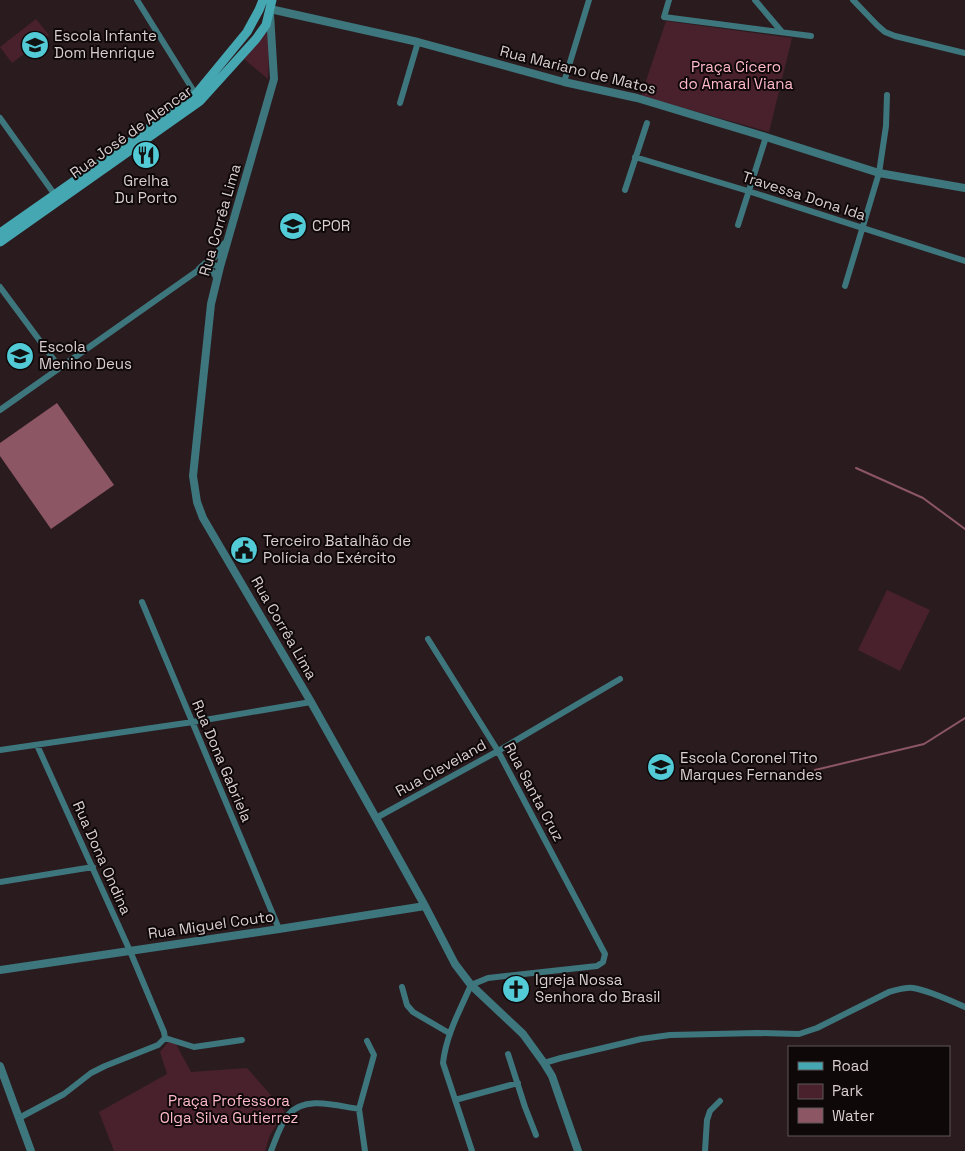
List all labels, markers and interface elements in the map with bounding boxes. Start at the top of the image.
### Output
place label: Escola Infante Dom Henrique [54,26,157,62]
school or university icon: Escola Infante Dom Henrique [20,30,50,60]
street label: Rua Mariano de Matos [498,41,658,98]
park label: Praça Cícero do Amaral Viana [679,57,794,93]
street label: Rua José de Alencar [66,81,196,182]
restaurant icon: Grelha Du Porto [131,140,161,170]
street label: Rua Corrêa Lima [194,161,245,278]
street label: Travessa Dona Ida [740,167,869,225]
place label: Grelha Du Porto [115,171,177,207]
school or university icon: CPOR [278,211,308,241]
place label: CPOR [312,216,350,235]
place label: Escola Menino Deus [39,337,132,373]
school or university icon: Escola Menino Deus [5,341,35,371]
place label: Terceiro Batalhão de Polícia do Exército [263,531,411,567]
public building icon: Terceiro Batalhão de Polícia do Exército [229,535,259,565]
street label: Rua Corrêa Lima [247,573,322,683]
street label: Rua Dona Gabriela [188,697,257,825]
street label: Rua Cleveland [392,735,489,800]
street label: Rua Santa Cruz [500,739,569,845]
place label: Escola Coronel Tito Marques Fernandes [680,748,823,784]
school or university icon: Escola Coronel Tito Marques Fernandes [646,752,676,782]
street label: Rua Dona Ondina [69,798,136,918]
street label: Rua Miguel Couto [147,906,275,943]
place label: Igreja Nossa Senhora do Brasil [535,970,661,1006]
church icon: Igreja Nossa Senhora do Brasil [501,974,531,1004]
legend [788,1046,950,1136]
text: Road [832,1056,869,1075]
text: Park [832,1081,863,1100]
park label: Praça Professora Olga Silva Gutierrez [160,1091,298,1127]
text: Water [832,1106,875,1125]

